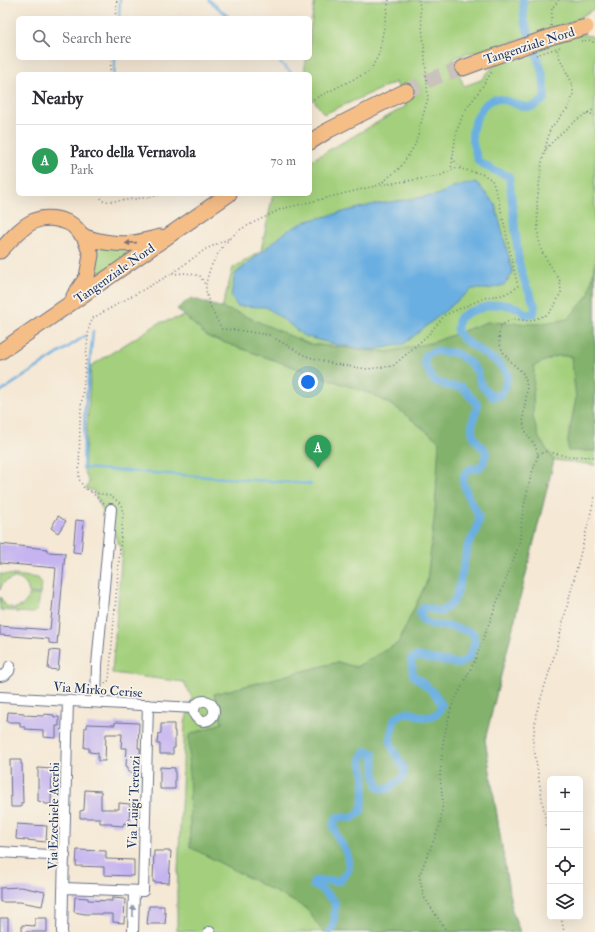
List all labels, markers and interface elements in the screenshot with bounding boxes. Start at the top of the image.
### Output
search box [16,16,312,60]
street label: Tangenziale Nord [482,24,577,68]
icon: search [30,27,52,49]
text: Search here [62,29,131,48]
text: Nearby [32,88,83,109]
text: Parco della Vernavola [70,143,196,162]
text: A [41,153,49,169]
text: 70 m [271,153,296,169]
text: Park [70,162,94,178]
one-way arrow [125,239,137,246]
street label: Tangenziale Nord [71,240,158,307]
your location [298,372,318,392]
pin: A [305,435,331,468]
street label: Via Mirko Cerise [53,679,144,701]
street label: Via Luigi Terenzi [124,755,144,849]
street label: Via Ezechiele Acerbi [45,762,63,870]
map controls [547,776,583,920]
button: + [547,776,583,812]
button: − [547,812,583,848]
button: locate [547,848,583,884]
button: layers [547,884,583,920]
one-way arrow [130,905,137,917]

